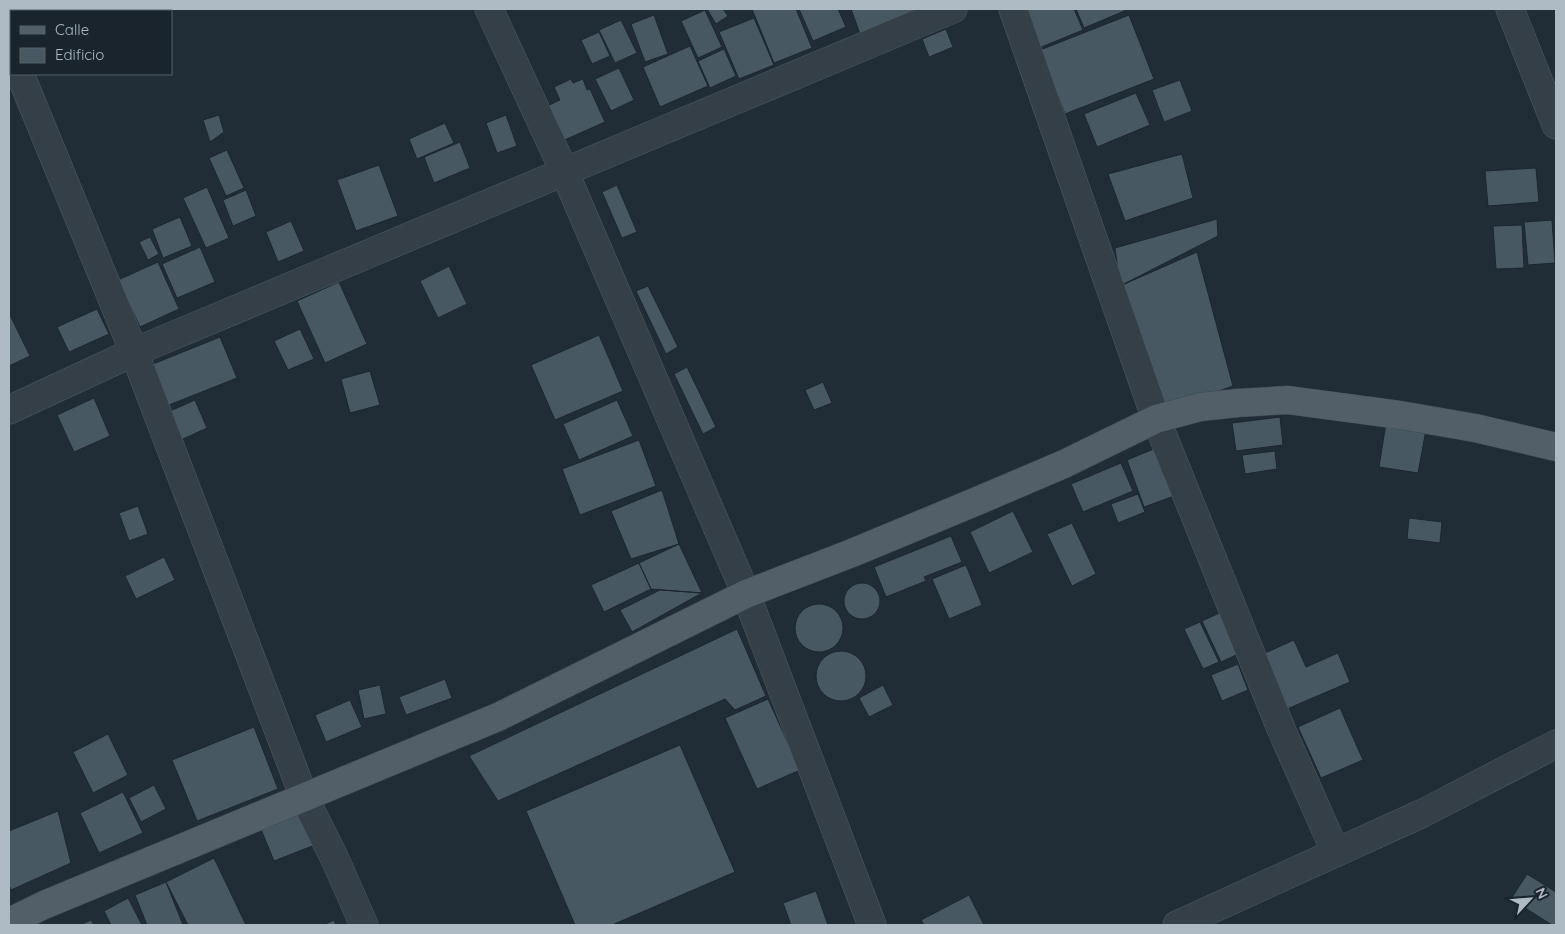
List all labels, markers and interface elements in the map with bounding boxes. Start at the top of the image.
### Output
legend [10,10,172,75]
text: Calle [55,20,89,39]
text: Edificio [55,45,104,64]
north arrow [1505,874,1555,924]
text: N [1531,885,1552,902]

